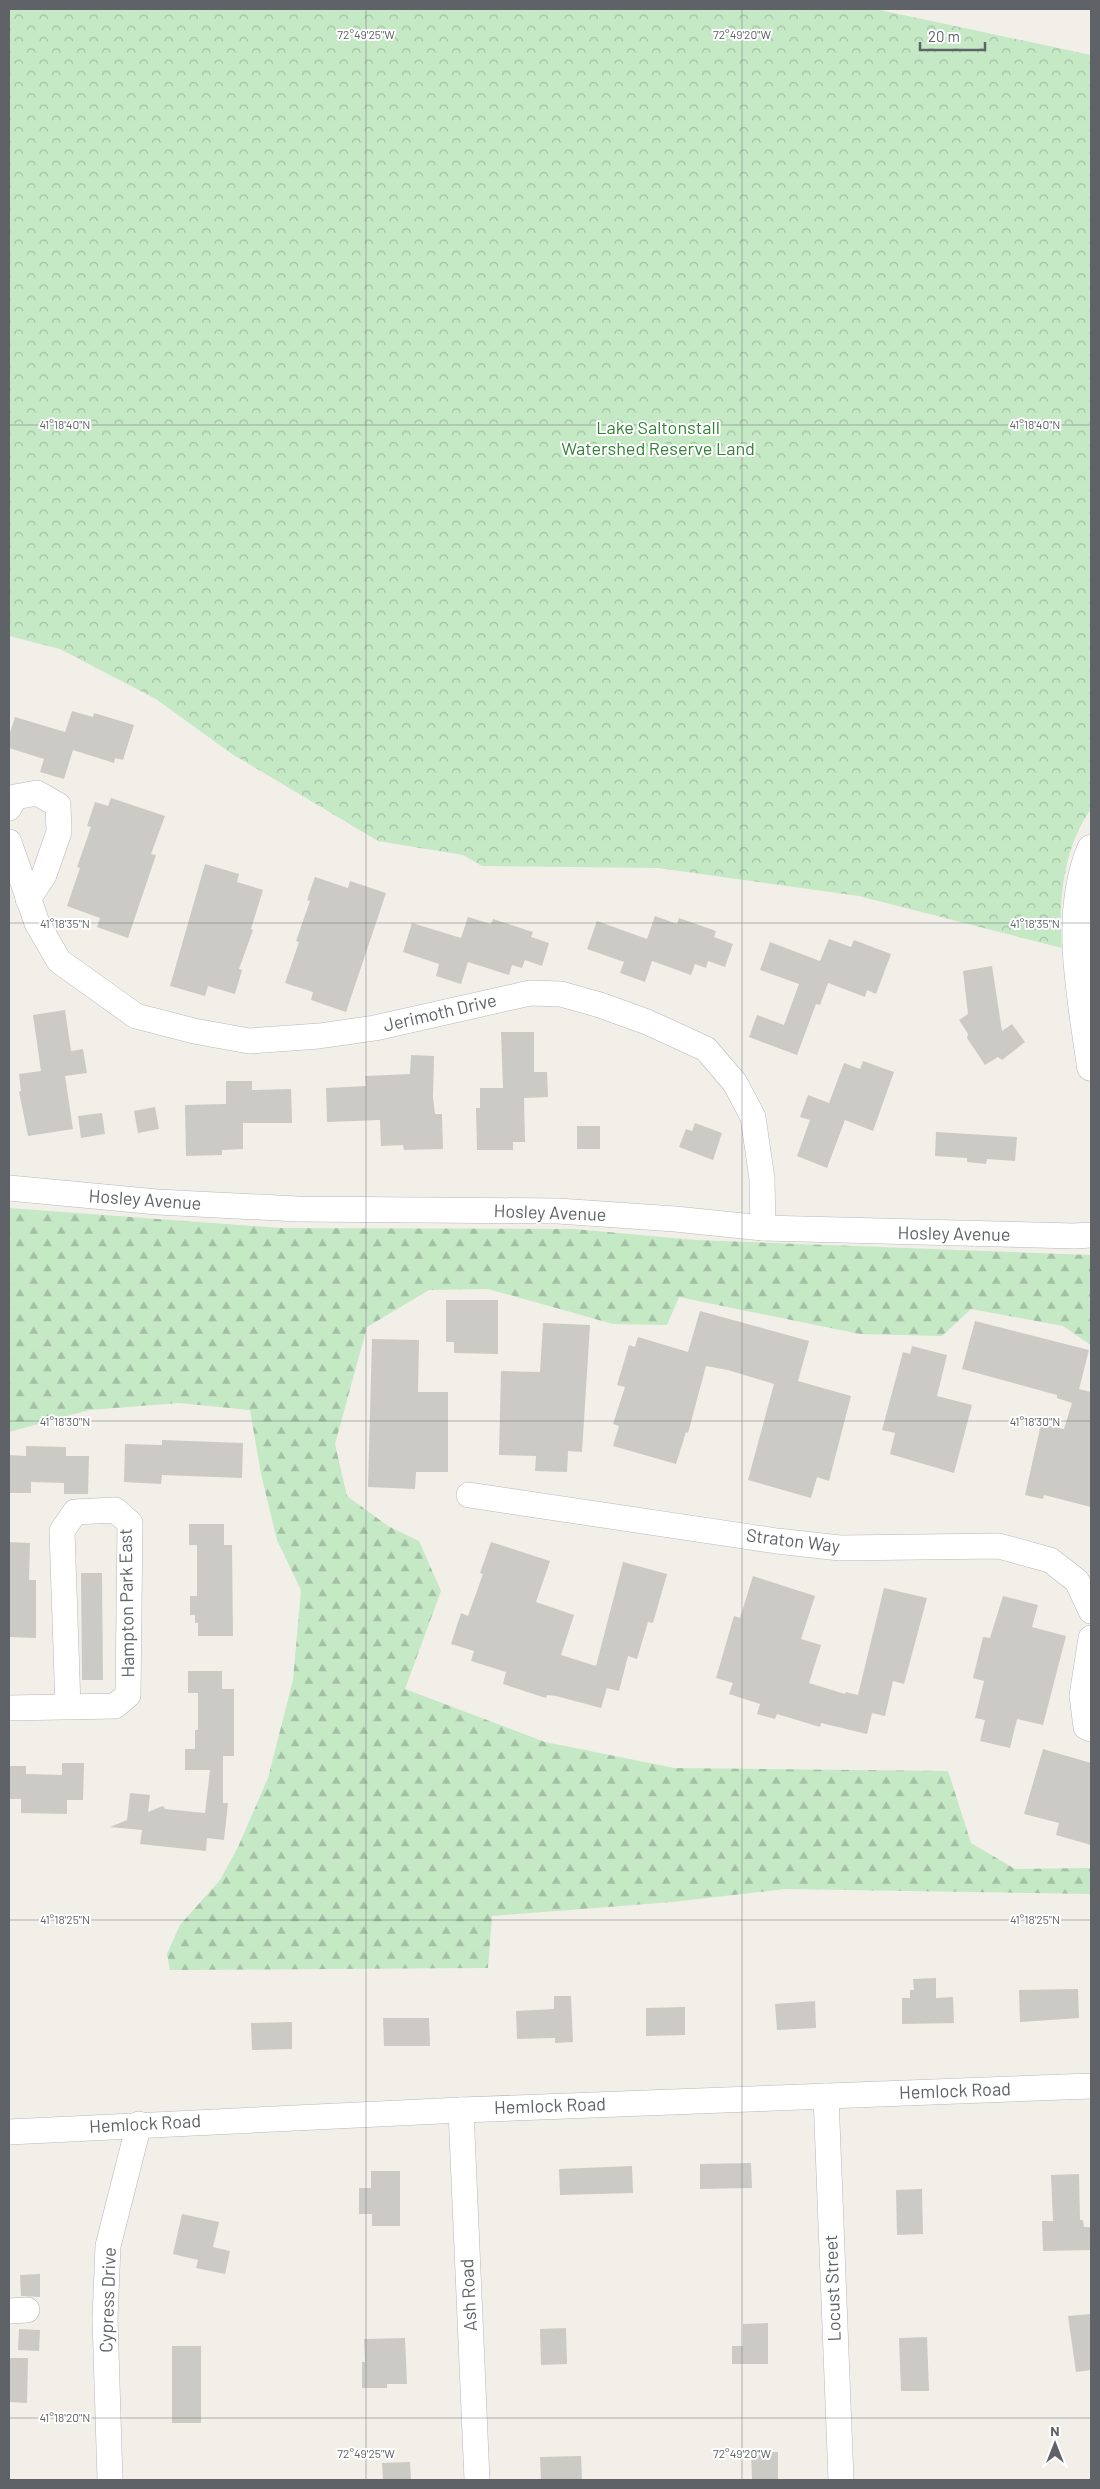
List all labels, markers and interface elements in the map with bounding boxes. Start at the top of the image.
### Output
scale bar [920,20,985,52]
text: 72°49'25"W [337,27,395,41]
text: 72°49'20"W [713,27,771,41]
text: 20 m [928,27,960,45]
park label: Lake Saltonstall Watershed Reserve Land [561,416,755,459]
text: 41°18'40"N [40,417,90,431]
text: 41°18'40"N [1010,417,1060,431]
text: 41°18'35"N [40,916,90,930]
text: 41°18'35"N [1010,916,1060,930]
street label: Jerimoth Drive [381,988,499,1036]
street label: Hosley Avenue [88,1184,202,1214]
street label: Hosley Avenue [493,1199,607,1225]
street label: Hosley Avenue [897,1221,1011,1245]
text: 41°18'30"N [40,1414,90,1428]
text: 41°18'30"N [1010,1414,1060,1428]
street label: Straton Way [745,1523,841,1557]
street label: Hampton Park East [114,1528,138,1678]
text: 41°18'25"N [40,1912,90,1926]
text: 41°18'25"N [1010,1912,1060,1926]
street label: Hemlock Road [899,2077,1011,2103]
street label: Hemlock Road [494,2092,606,2118]
street label: Hemlock Road [88,2109,201,2137]
street label: Locust Street [819,2234,845,2342]
street label: Cypress Drive [94,2247,120,2353]
street label: Ash Road [455,2258,481,2332]
text: 41°18'20"N [40,2410,90,2424]
north arrow [1030,2419,1080,2469]
text: N [1050,2422,1060,2439]
text: 72°49'25"W [337,2446,395,2460]
text: 72°49'20"W [713,2446,771,2460]

